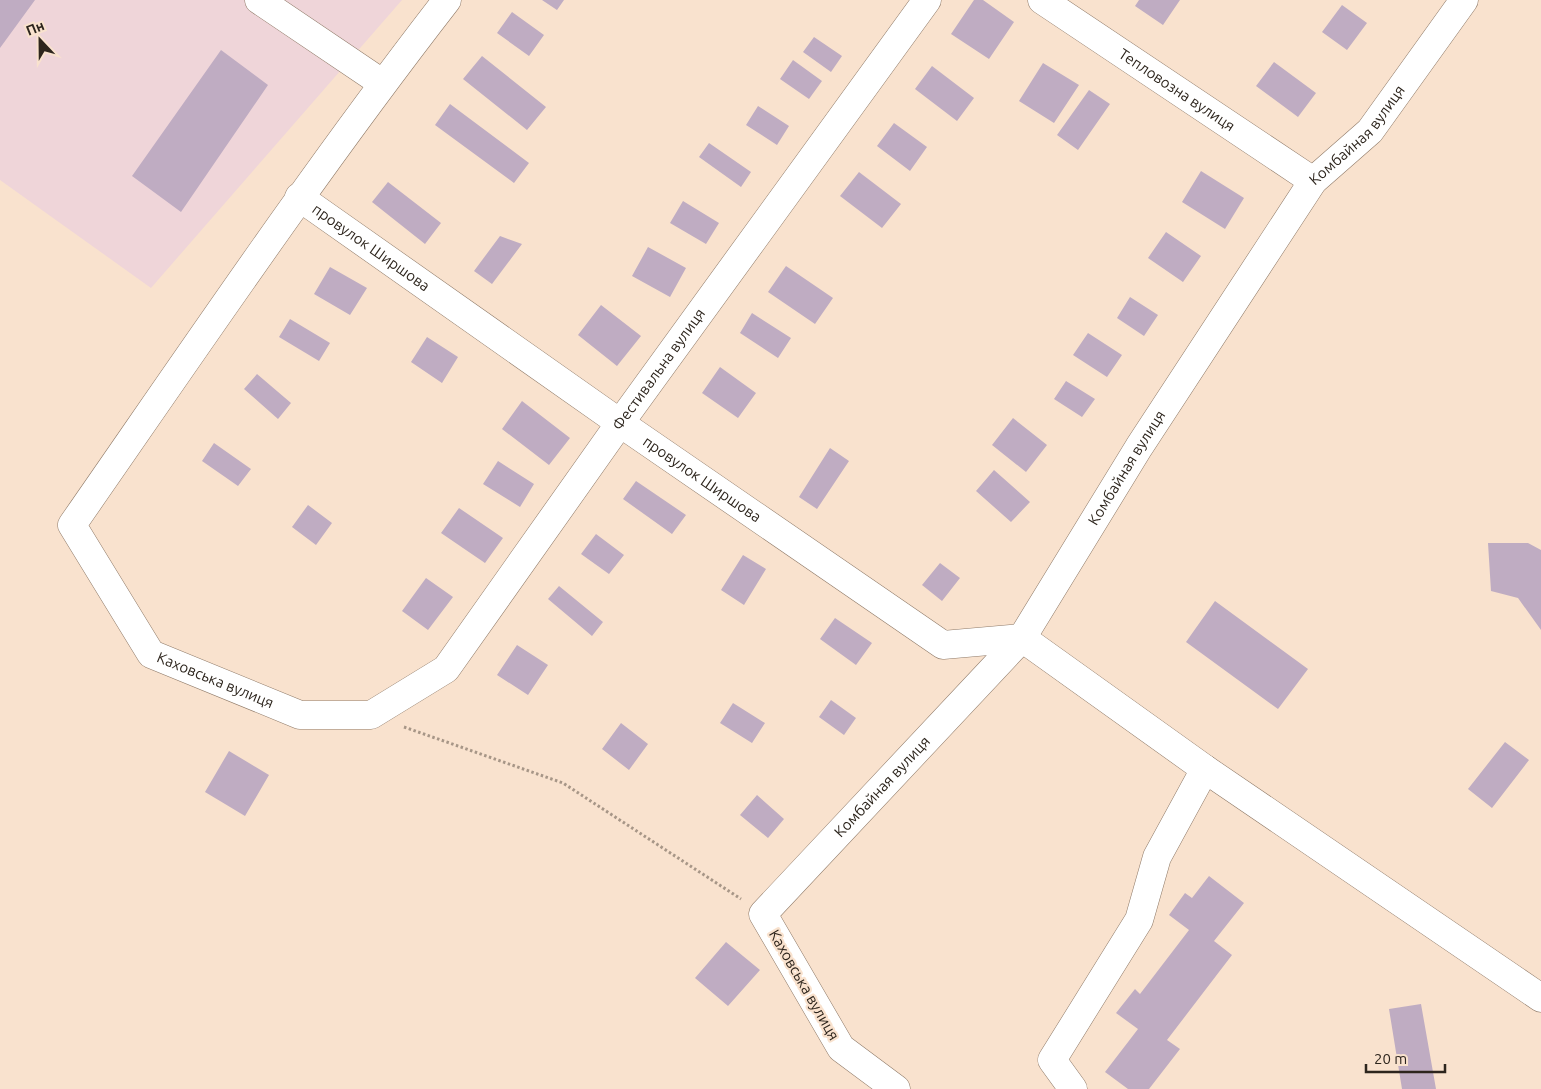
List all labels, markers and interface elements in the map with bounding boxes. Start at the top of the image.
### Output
north arrow [15,15,65,65]
text: Пн [24,17,47,39]
street label: Тепловозна вулиця [1116,45,1238,134]
street label: Комбайная вулиця [1306,82,1408,188]
street label: провулок Ширшова [309,200,433,294]
street label: Фестивальна вулиця [609,305,708,433]
street label: Комбайная вулиця [1084,407,1169,528]
street label: провулок Ширшова [640,432,764,525]
street label: Каховська вулиця [155,648,276,711]
street label: Комбайная вулиця [831,733,933,840]
street label: Каховська вулиця [766,927,843,1043]
scale bar [1366,1042,1445,1074]
text: 20 m [1374,1050,1407,1067]

